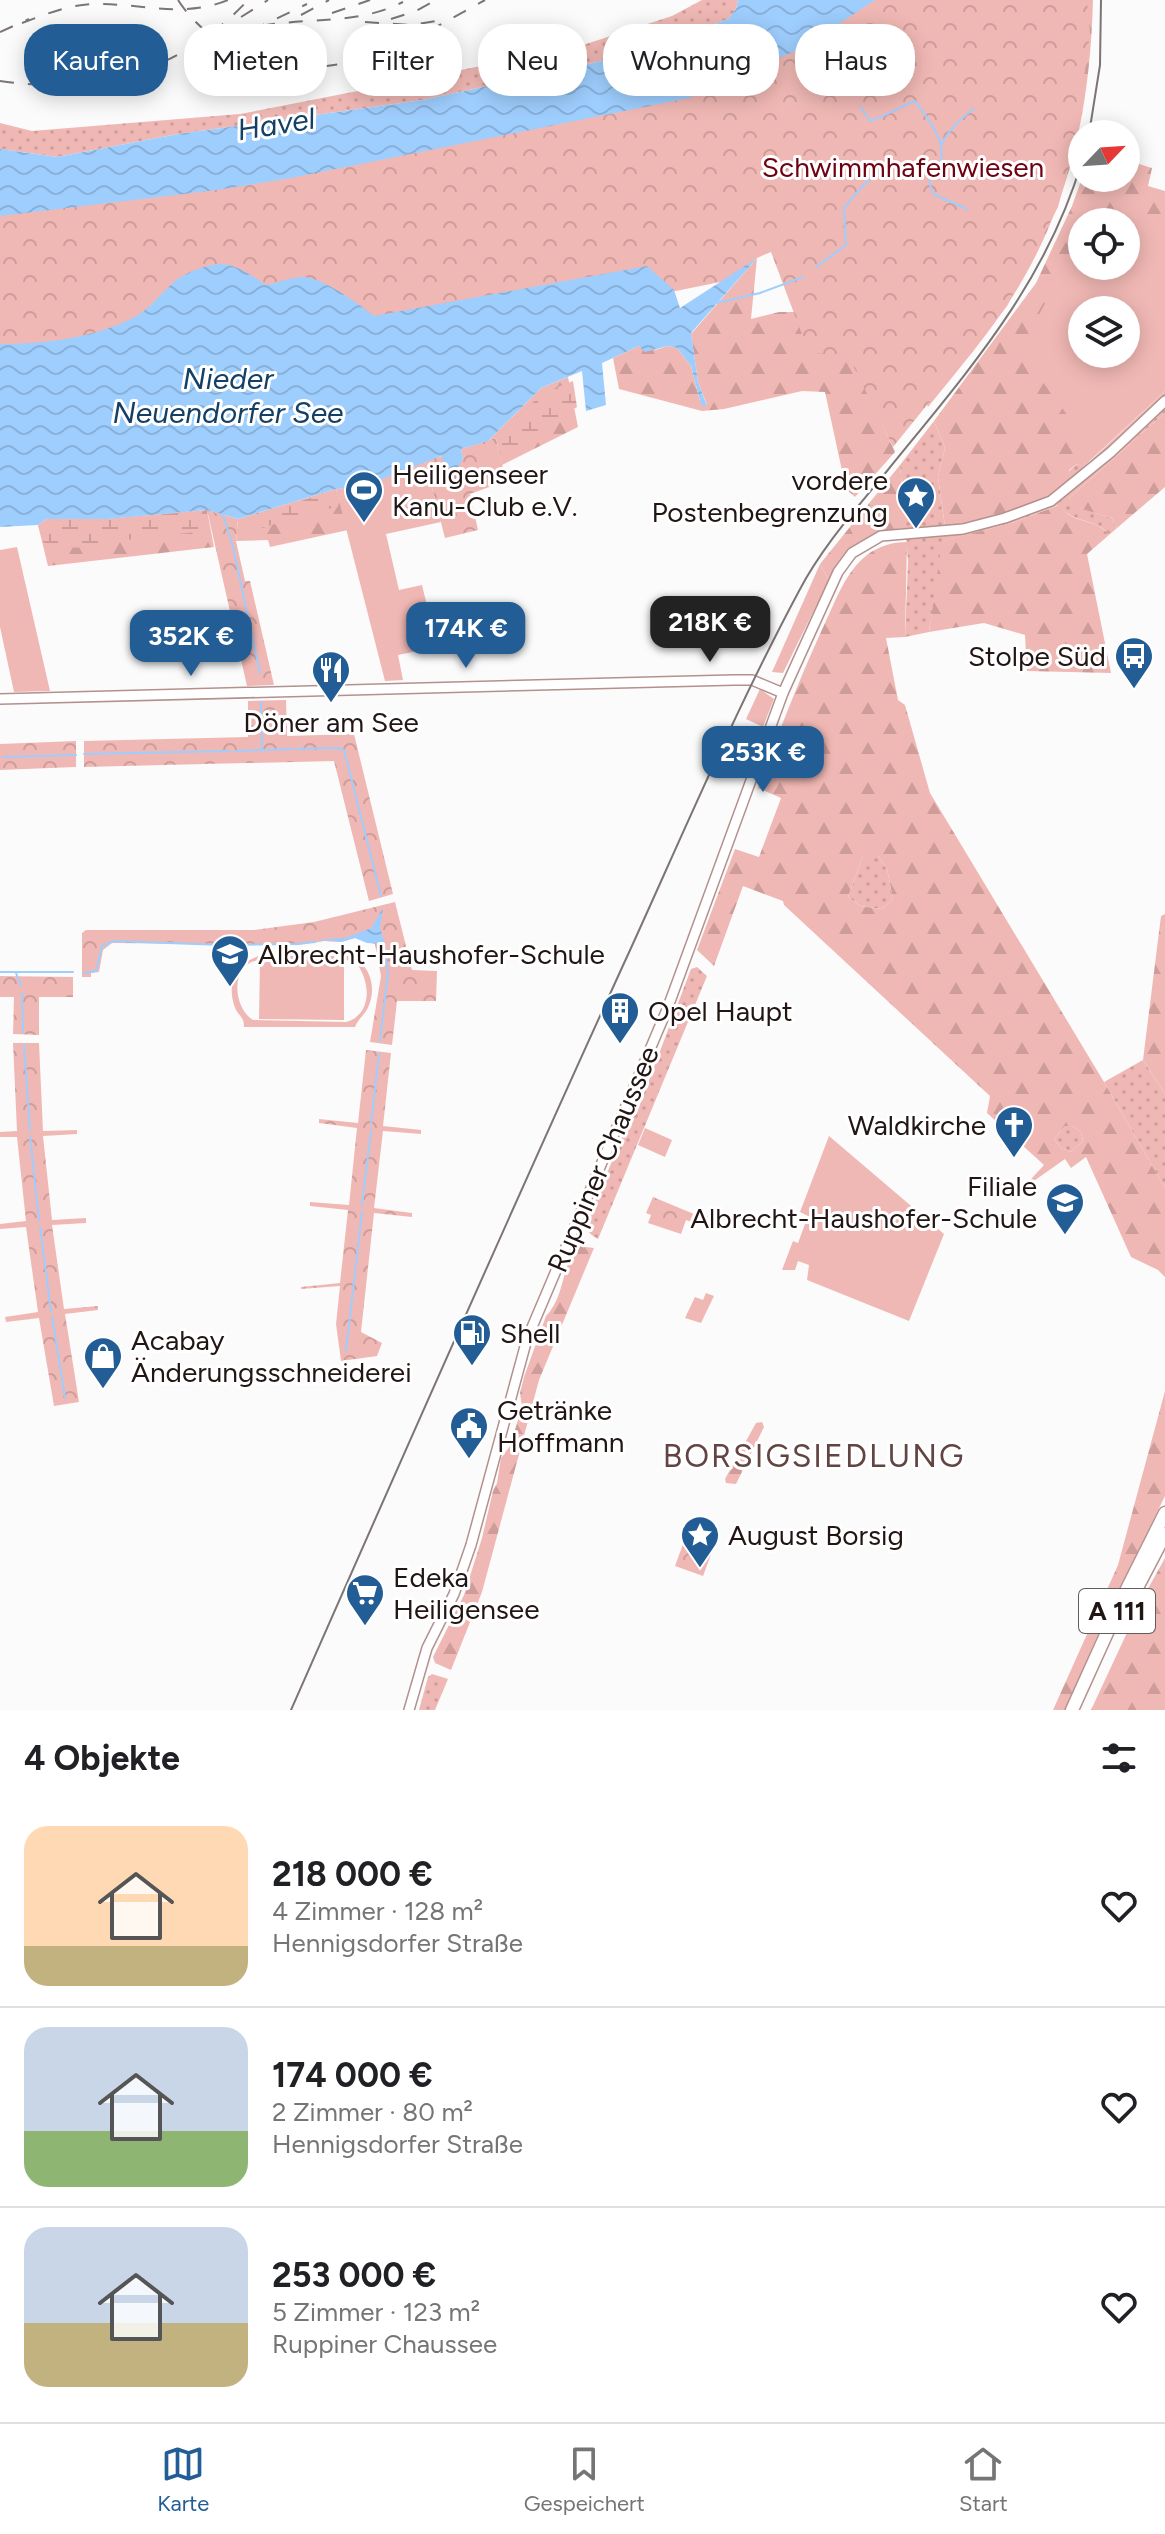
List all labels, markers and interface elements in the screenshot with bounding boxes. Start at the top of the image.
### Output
chip: Kaufen [24,24,168,96]
chip: Mieten [184,24,327,96]
chip: Filter [343,24,462,96]
chip: Neu [478,24,587,96]
chip: Wohnung [603,24,779,96]
chip: Haus [795,24,915,96]
water label: Havel [234,100,318,148]
north arrow [1068,120,1140,192]
map controls [1068,120,1140,368]
park label: Schwimmhafenwiesen [762,150,1044,184]
button: locate [1068,208,1140,280]
button: layers [1068,296,1140,368]
water label: Nieder Neuendorfer See [113,360,343,431]
place label: Heiligenseer Kanu-Club e.V. [392,457,578,523]
place label: vordere Postenbegrenzung [651,463,888,529]
sports icon: Heiligenseer Kanu-Club e.V. [343,469,385,524]
place icon: vordere Postenbegrenzung [895,475,937,530]
pin: 218K € [645,596,775,664]
pin: 174K € [401,602,531,670]
text: 218K € [668,606,752,638]
pin: 352K € [126,610,256,678]
text: 174K € [424,612,508,644]
text: 352K € [148,620,234,652]
bus stop icon: Stolpe Süd [1113,635,1155,690]
place label: Stolpe Süd [968,639,1106,673]
restaurant icon: Döner am See [310,649,352,704]
place label: Döner am See [243,705,419,739]
pin: 253K € [698,726,828,794]
text: 253K € [720,736,806,768]
school or university icon: Albrecht-Haushofer-Schule [209,933,251,988]
place label: Albrecht-Haushofer-Schule [258,937,605,971]
building icon: Opel Haupt [599,990,641,1045]
place label: Opel Haupt [648,994,793,1028]
street label: Ruppiner Chaussee [540,1041,666,1277]
church icon: Waldkirche [993,1104,1035,1159]
place label: Waldkirche [848,1108,986,1142]
place label: Filiale Albrecht-Haushofer-Schule [690,1169,1037,1235]
school or university icon: Filiale Albrecht-Haushofer-Schule [1044,1181,1086,1236]
fuel station icon: Shell [451,1312,493,1367]
place label: Shell [500,1316,560,1350]
place label: Acabay Änderungsschneiderei [131,1323,412,1389]
shop icon: Acabay Änderungsschneiderei [82,1335,124,1390]
place label: Getränke Hoffmann [497,1393,624,1459]
public building icon: Getränke Hoffmann [448,1405,490,1460]
district label: BORSIGSIEDLUNG [663,1437,965,1475]
place icon: August Borsig [679,1514,721,1569]
place label: August Borsig [728,1518,904,1552]
place label: Edeka Heiligensee [393,1560,539,1626]
supermarket icon: Edeka Heiligensee [344,1572,386,1627]
road number: A 111 [1079,1589,1155,1633]
icon: filters [1097,1736,1141,1780]
text: 4 Objekte [24,1738,180,1779]
text: 218 000 € [272,1854,433,1895]
icon: home [88,1858,184,1954]
icon: heart [1097,1884,1141,1928]
text: 4 Zimmer · 128 m² [272,1895,483,1927]
text: Hennigsdorfer Straße [272,1927,523,1959]
text: 174 000 € [272,2055,433,2096]
icon: home [88,2059,184,2155]
icon: heart [1097,2085,1141,2129]
text: 2 Zimmer · 80 m² [272,2096,473,2128]
text: Hennigsdorfer Straße [272,2128,523,2160]
text: 253 000 € [272,2255,436,2296]
icon: home [88,2259,184,2355]
icon: heart [1097,2285,1141,2329]
text: 5 Zimmer · 123 m² [272,2296,480,2328]
text: Ruppiner Chaussee [272,2328,497,2360]
tab: Karte [157,2442,209,2517]
tab: Gespeichert [524,2442,645,2517]
tab: Start [959,2442,1008,2517]

